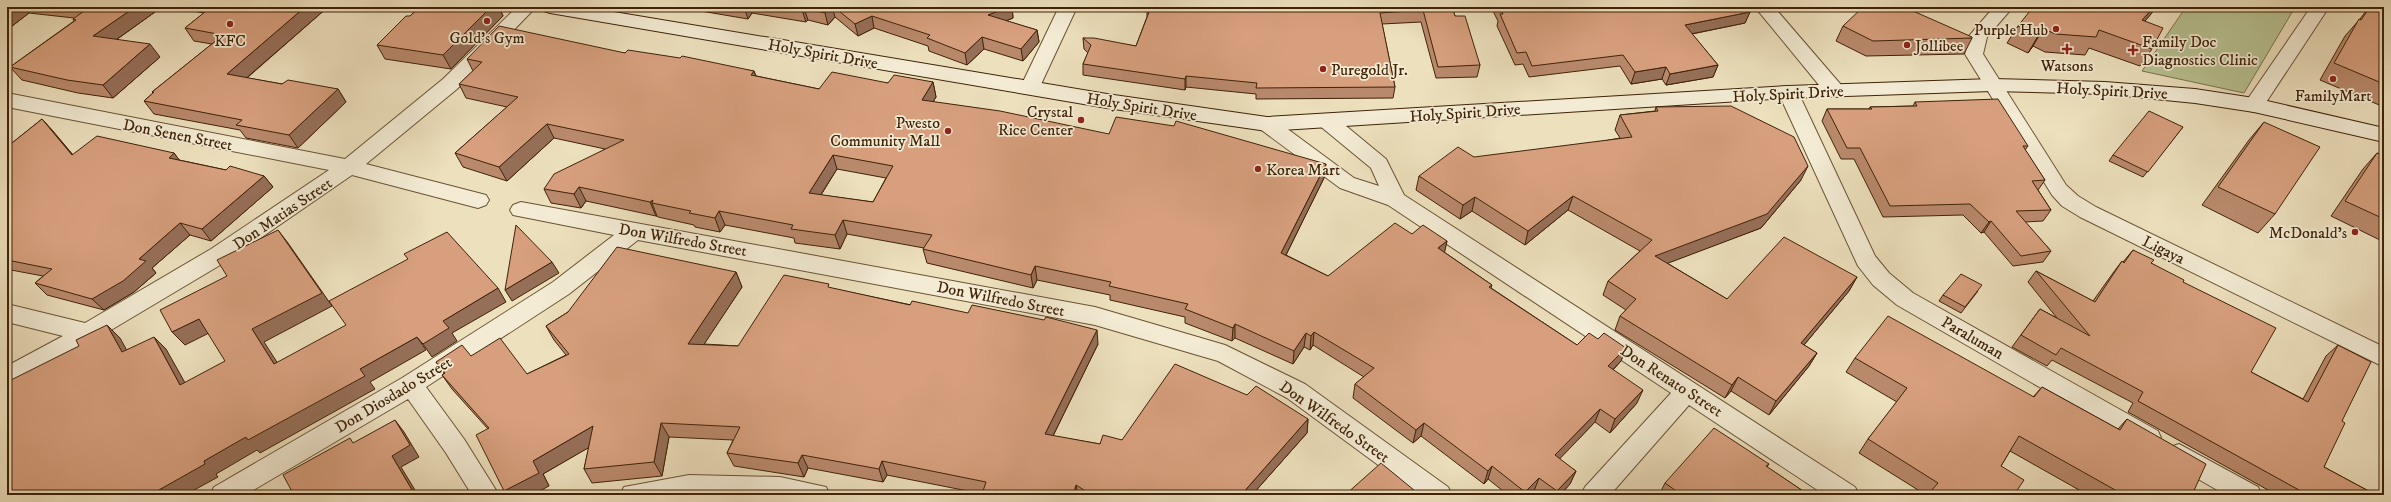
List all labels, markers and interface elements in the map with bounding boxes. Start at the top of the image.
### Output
marker: Gold's Gym [482,16,492,26]
marker: KFC [225,19,235,29]
place label: Purple Hub [1974,20,2048,40]
marker: Purple Hub [2051,24,2061,34]
place label: Gold's Gym [449,28,525,48]
place label: KFC [214,31,246,51]
place label: Family Doc Diagnostics Clinic [2142,32,2258,70]
street label: Holy Spirit Drive [766,34,880,74]
place label: Jollibee [1913,36,1964,56]
marker: Jollibee [1902,40,1912,50]
marker: Watsons [2062,44,2072,54]
marker: Family Doc Diagnostics Clinic [2127,44,2139,56]
place label: Watsons [2040,56,2093,76]
place label: Puregold Jr. [1331,60,1408,80]
marker: Puregold Jr. [1318,64,1328,74]
marker: FamilyMart [2328,74,2338,84]
street label: Holy Spirit Drive [2056,78,2168,104]
street label: Holy Spirit Drive [1732,81,1845,107]
place label: FamilyMart [2295,86,2371,106]
street label: Holy Spirit Drive [1085,88,1199,126]
street label: Holy Spirit Drive [1409,99,1522,127]
place label: Crystal Rice Center [998,102,1073,140]
place label: Pwesto Community Mall [830,113,940,151]
street label: Don Senen Street [121,115,234,155]
marker: Crystal Rice Center [1076,115,1086,125]
marker: Pwesto Community Mall [943,126,953,136]
place label: Korea Mart [1266,160,1340,180]
marker: Korea Mart [1253,164,1263,174]
street label: Don Matias Street [229,173,336,254]
street label: Don Wilfredo Street [617,219,748,261]
place label: McDonald's [2269,223,2347,243]
marker: McDonald's [2350,227,2360,237]
street label: Ligaya [2139,231,2188,269]
street label: Don Wilfredo Street [935,277,1066,321]
street label: Paraluman [1938,312,2008,364]
street label: Don Renato Street [1617,340,1726,421]
street label: Don Diosdado Street [332,352,455,438]
street label: Don Wilfredo Street [1276,376,1393,467]

